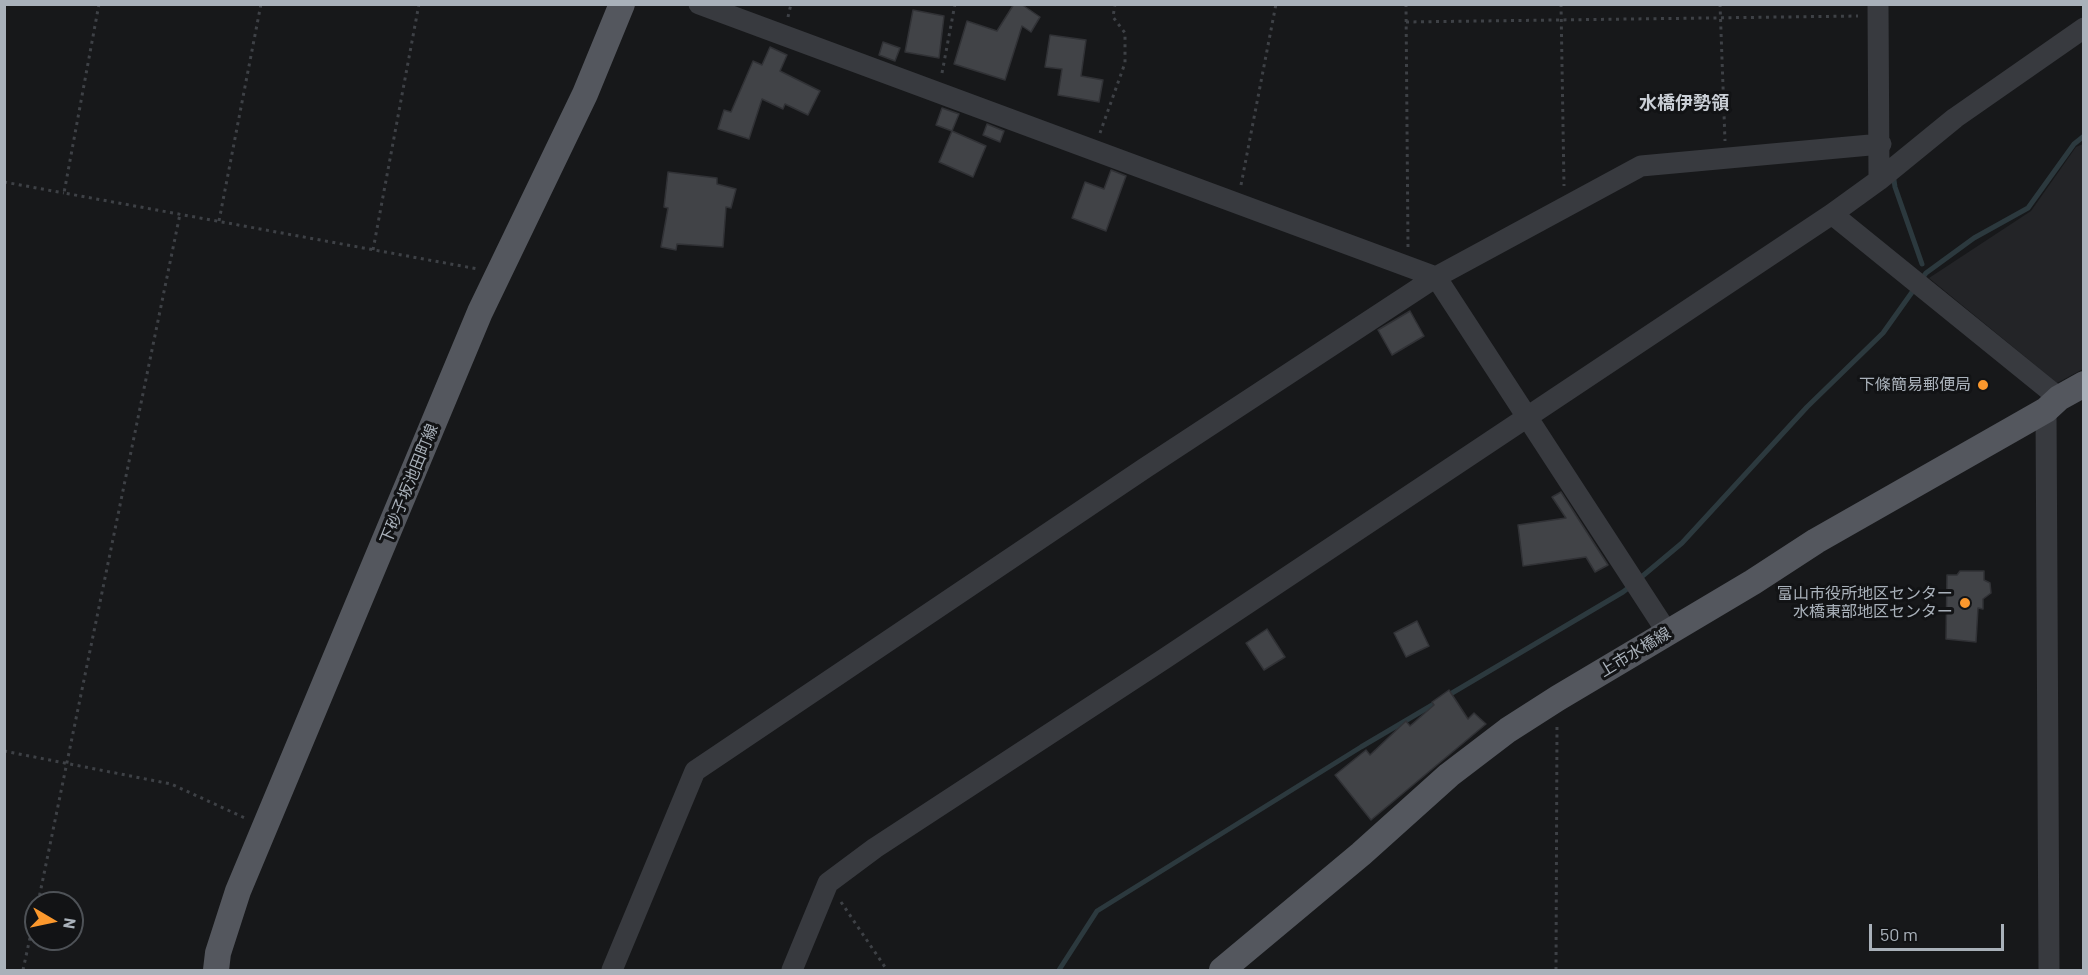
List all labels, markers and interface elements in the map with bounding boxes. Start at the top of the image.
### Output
district label: 水橋伊勢領 [1639,92,1729,114]
place label: 下條簡易郵便局 [1859,375,1971,395]
marker: 下條簡易郵便局 [1976,378,1990,392]
street label: 下砂子坂池田町線 [376,421,442,547]
place label: 富山市役所地区センター 水橋東部地区センター [1777,584,1953,622]
marker: 富山市役所地区センター 水橋東部地区センター [1958,596,1972,610]
street label: 上市水橋線 [1596,623,1674,681]
north arrow [24,891,84,951]
scale bar [1872,912,2007,950]
text: N [60,917,81,930]
text: 50 m [1880,923,1918,945]

